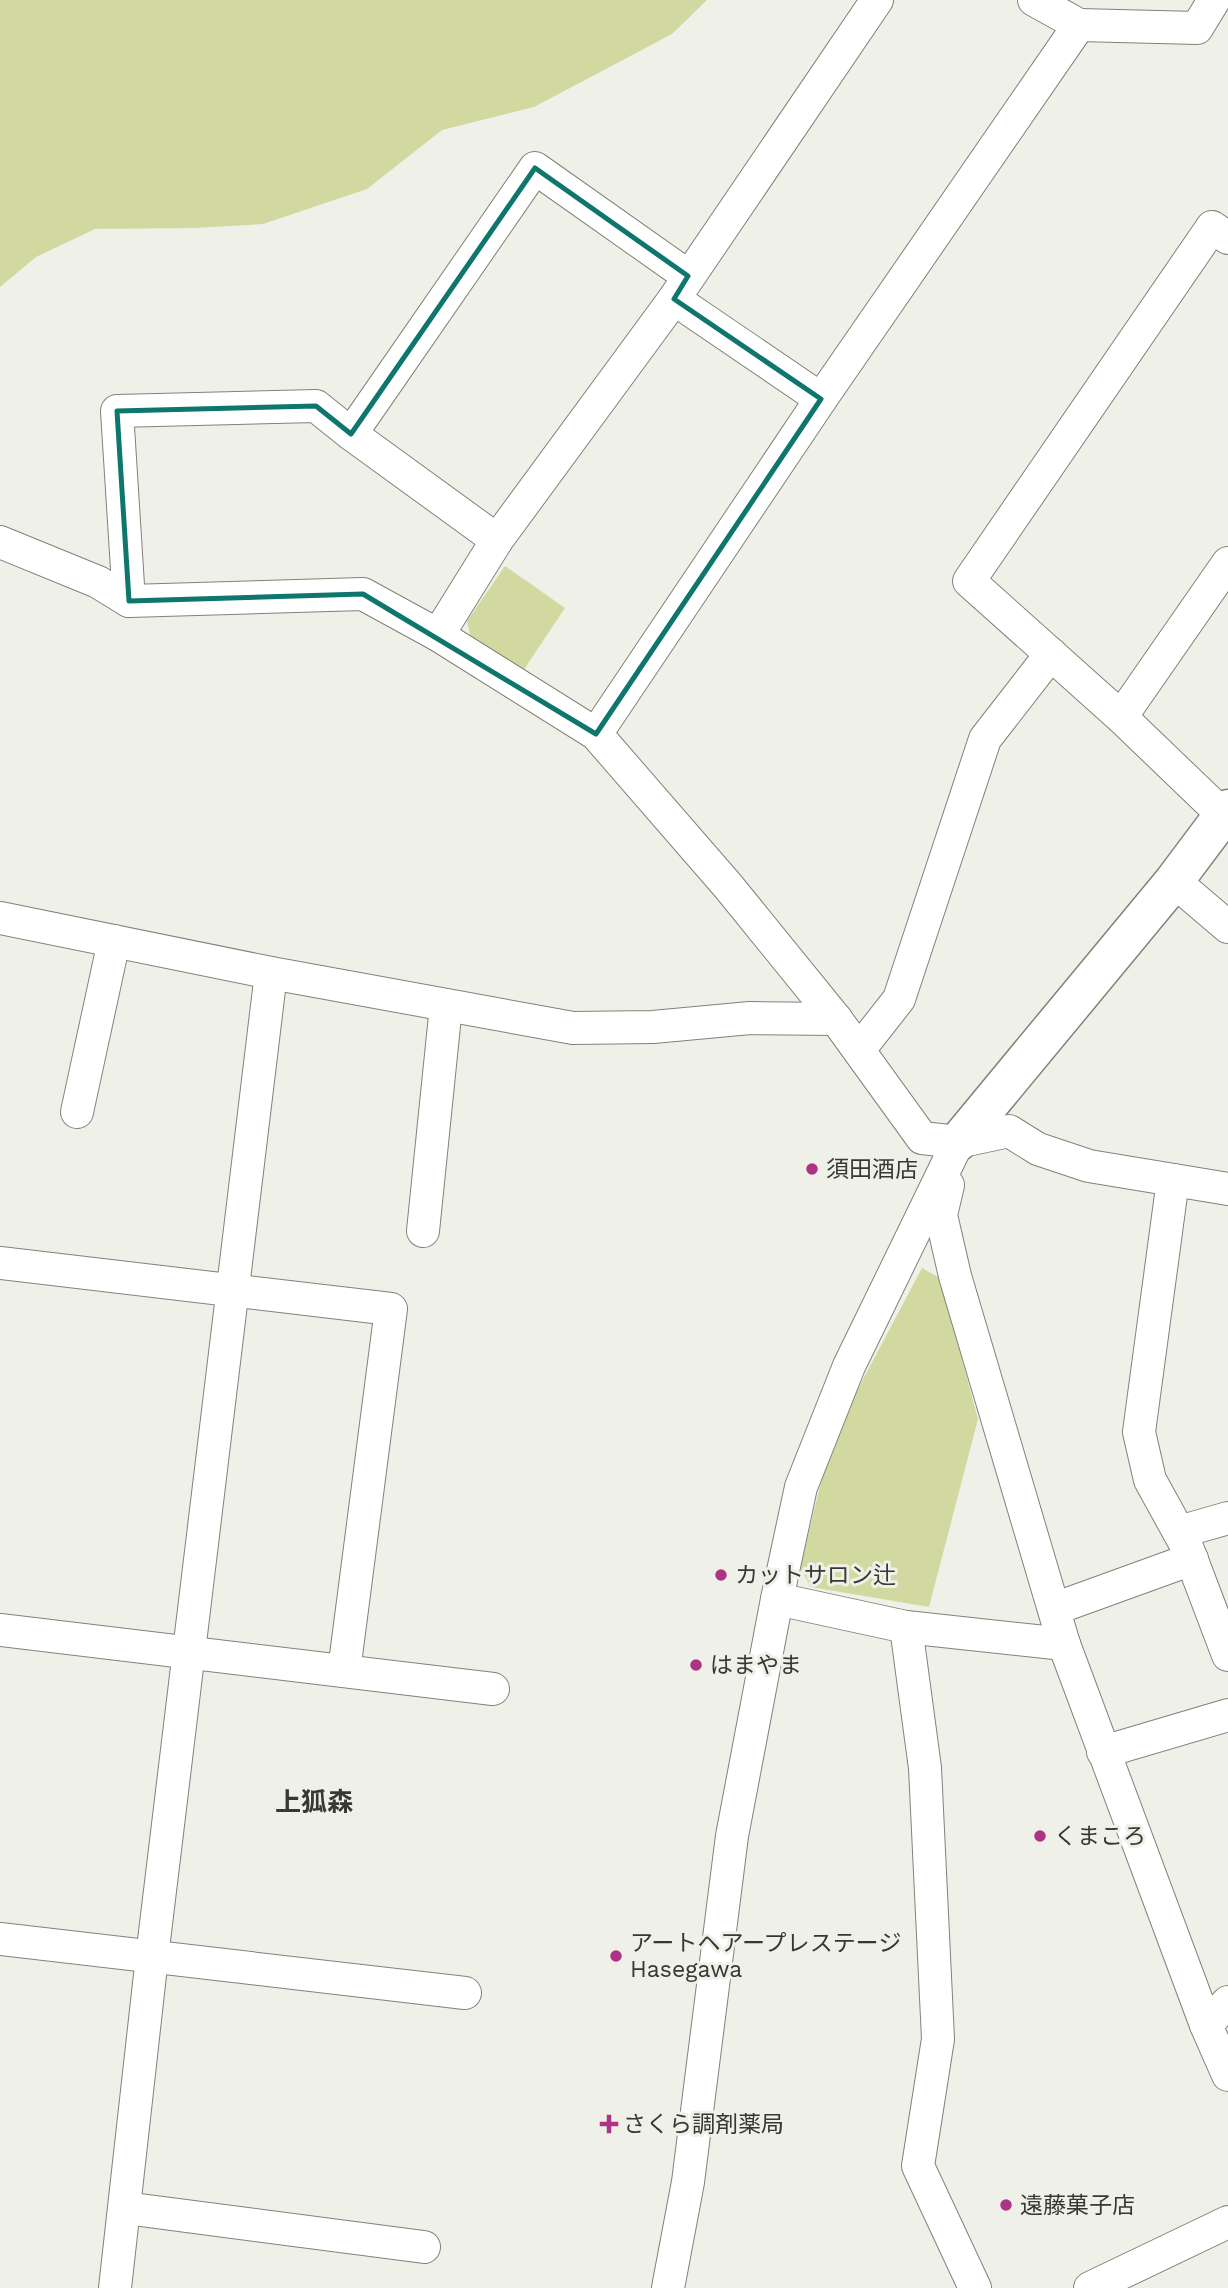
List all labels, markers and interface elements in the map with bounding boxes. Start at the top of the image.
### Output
place label: 須田酒店 [826,1156,918,1183]
marker: 須田酒店 [804,1161,820,1177]
place label: カットサロン辻 [735,1562,896,1589]
marker: カットサロン辻 [713,1567,729,1583]
place label: はまやま [710,1652,802,1679]
marker: はまやま [688,1657,704,1673]
district label: 上狐森 [275,1787,353,1817]
place label: くまころ [1054,1823,1146,1850]
marker: くまころ [1032,1828,1048,1844]
place label: アートヘアープレステージ Hasegawa [630,1930,901,1983]
marker: アートヘアープレステージ Hasegawa [608,1948,624,1964]
place label: さくら調剤薬局 [623,2111,784,2138]
marker: さくら調剤薬局 [601,2116,617,2132]
place label: 遠藤菓子店 [1020,2192,1135,2219]
marker: 遠藤菓子店 [998,2197,1014,2213]

